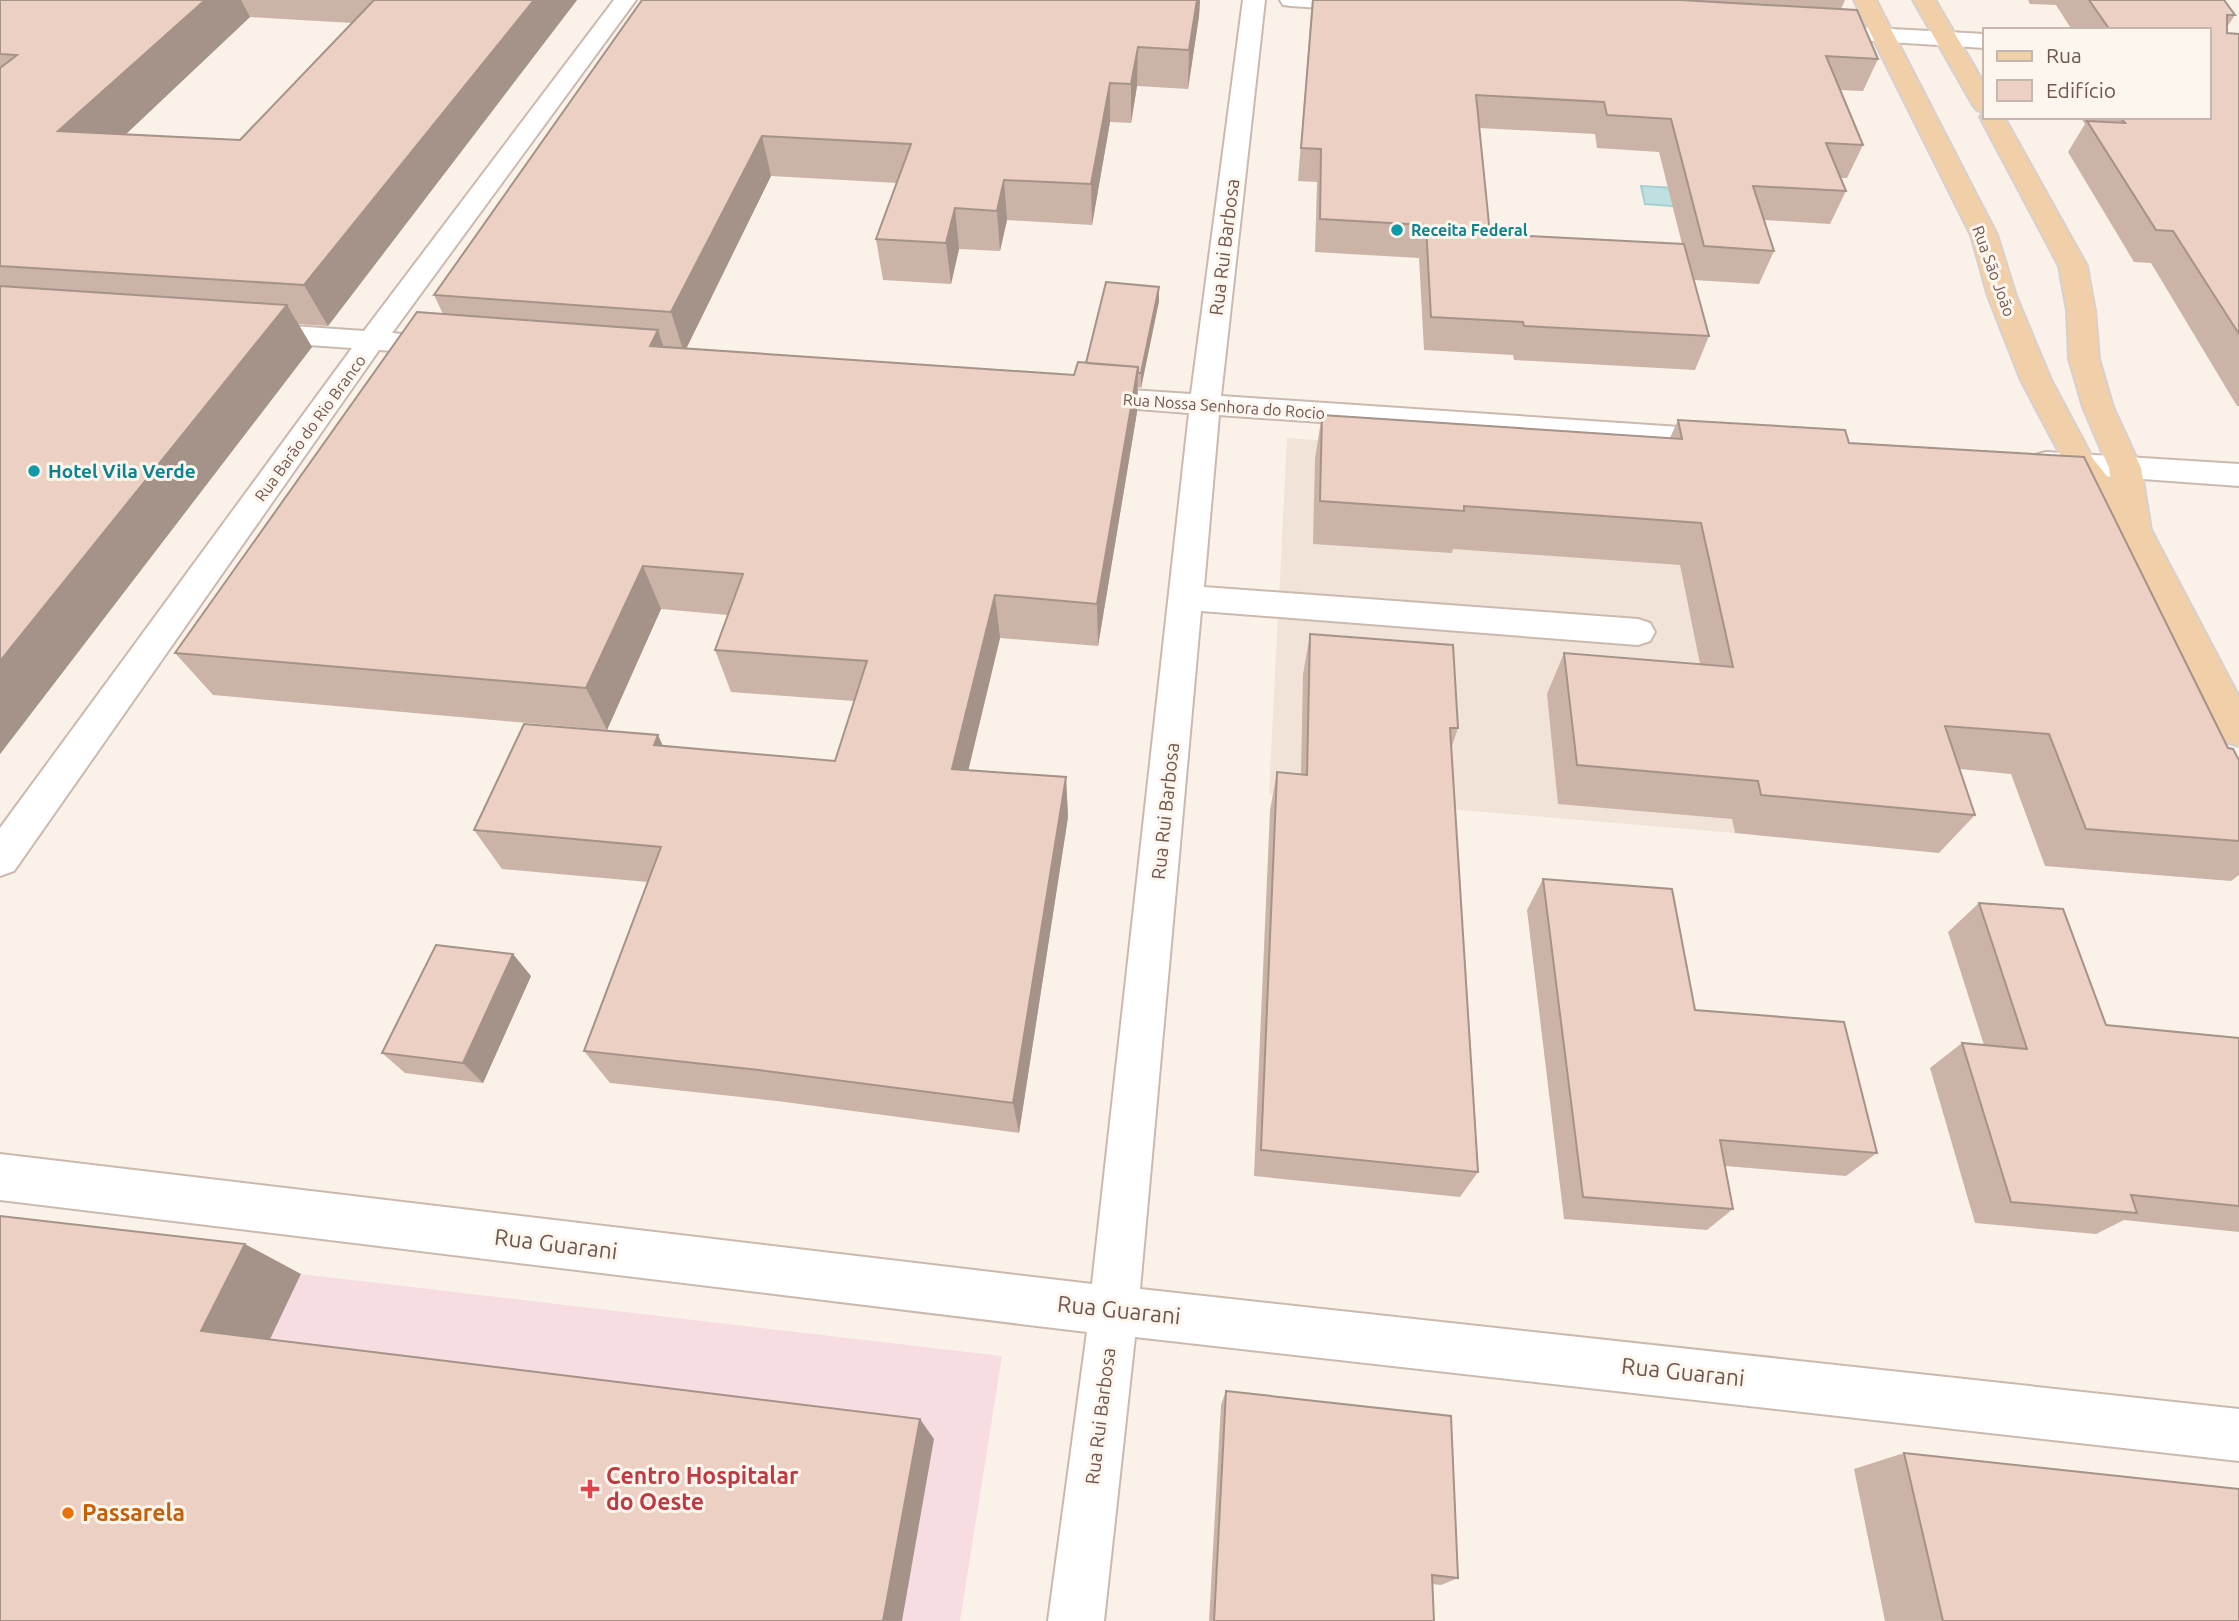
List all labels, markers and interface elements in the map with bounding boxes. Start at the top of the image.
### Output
legend [1983,28,2211,119]
text: Rua [2046,43,2082,67]
text: Edifício [2046,78,2116,102]
street label: Rua Rui Barbosa [1205,177,1243,317]
place label: Receita Federal [1411,221,1528,239]
marker: Receita Federal [1389,222,1405,238]
street label: Rua São João [1969,223,2019,319]
street label: Rua Barão do Rio Branco [251,351,369,505]
street label: Rua Nossa Senhora do Rocio [1122,390,1326,422]
place label: Hotel Vila Verde [48,460,196,482]
marker: Hotel Vila Verde [26,463,42,479]
street label: Rua Rui Barbosa [1147,741,1183,881]
street label: Rua Guarani [493,1224,619,1263]
street label: Rua Guarani [1056,1291,1182,1328]
street label: Rua Rui Barbosa [1081,1346,1119,1486]
street label: Rua Guarani [1620,1353,1746,1390]
place label: Centro Hospitalar do Oeste [606,1463,799,1514]
marker: Centro Hospitalar do Oeste [580,1479,600,1499]
place label: Passarela [82,1500,185,1525]
marker: Passarela [60,1505,76,1521]

